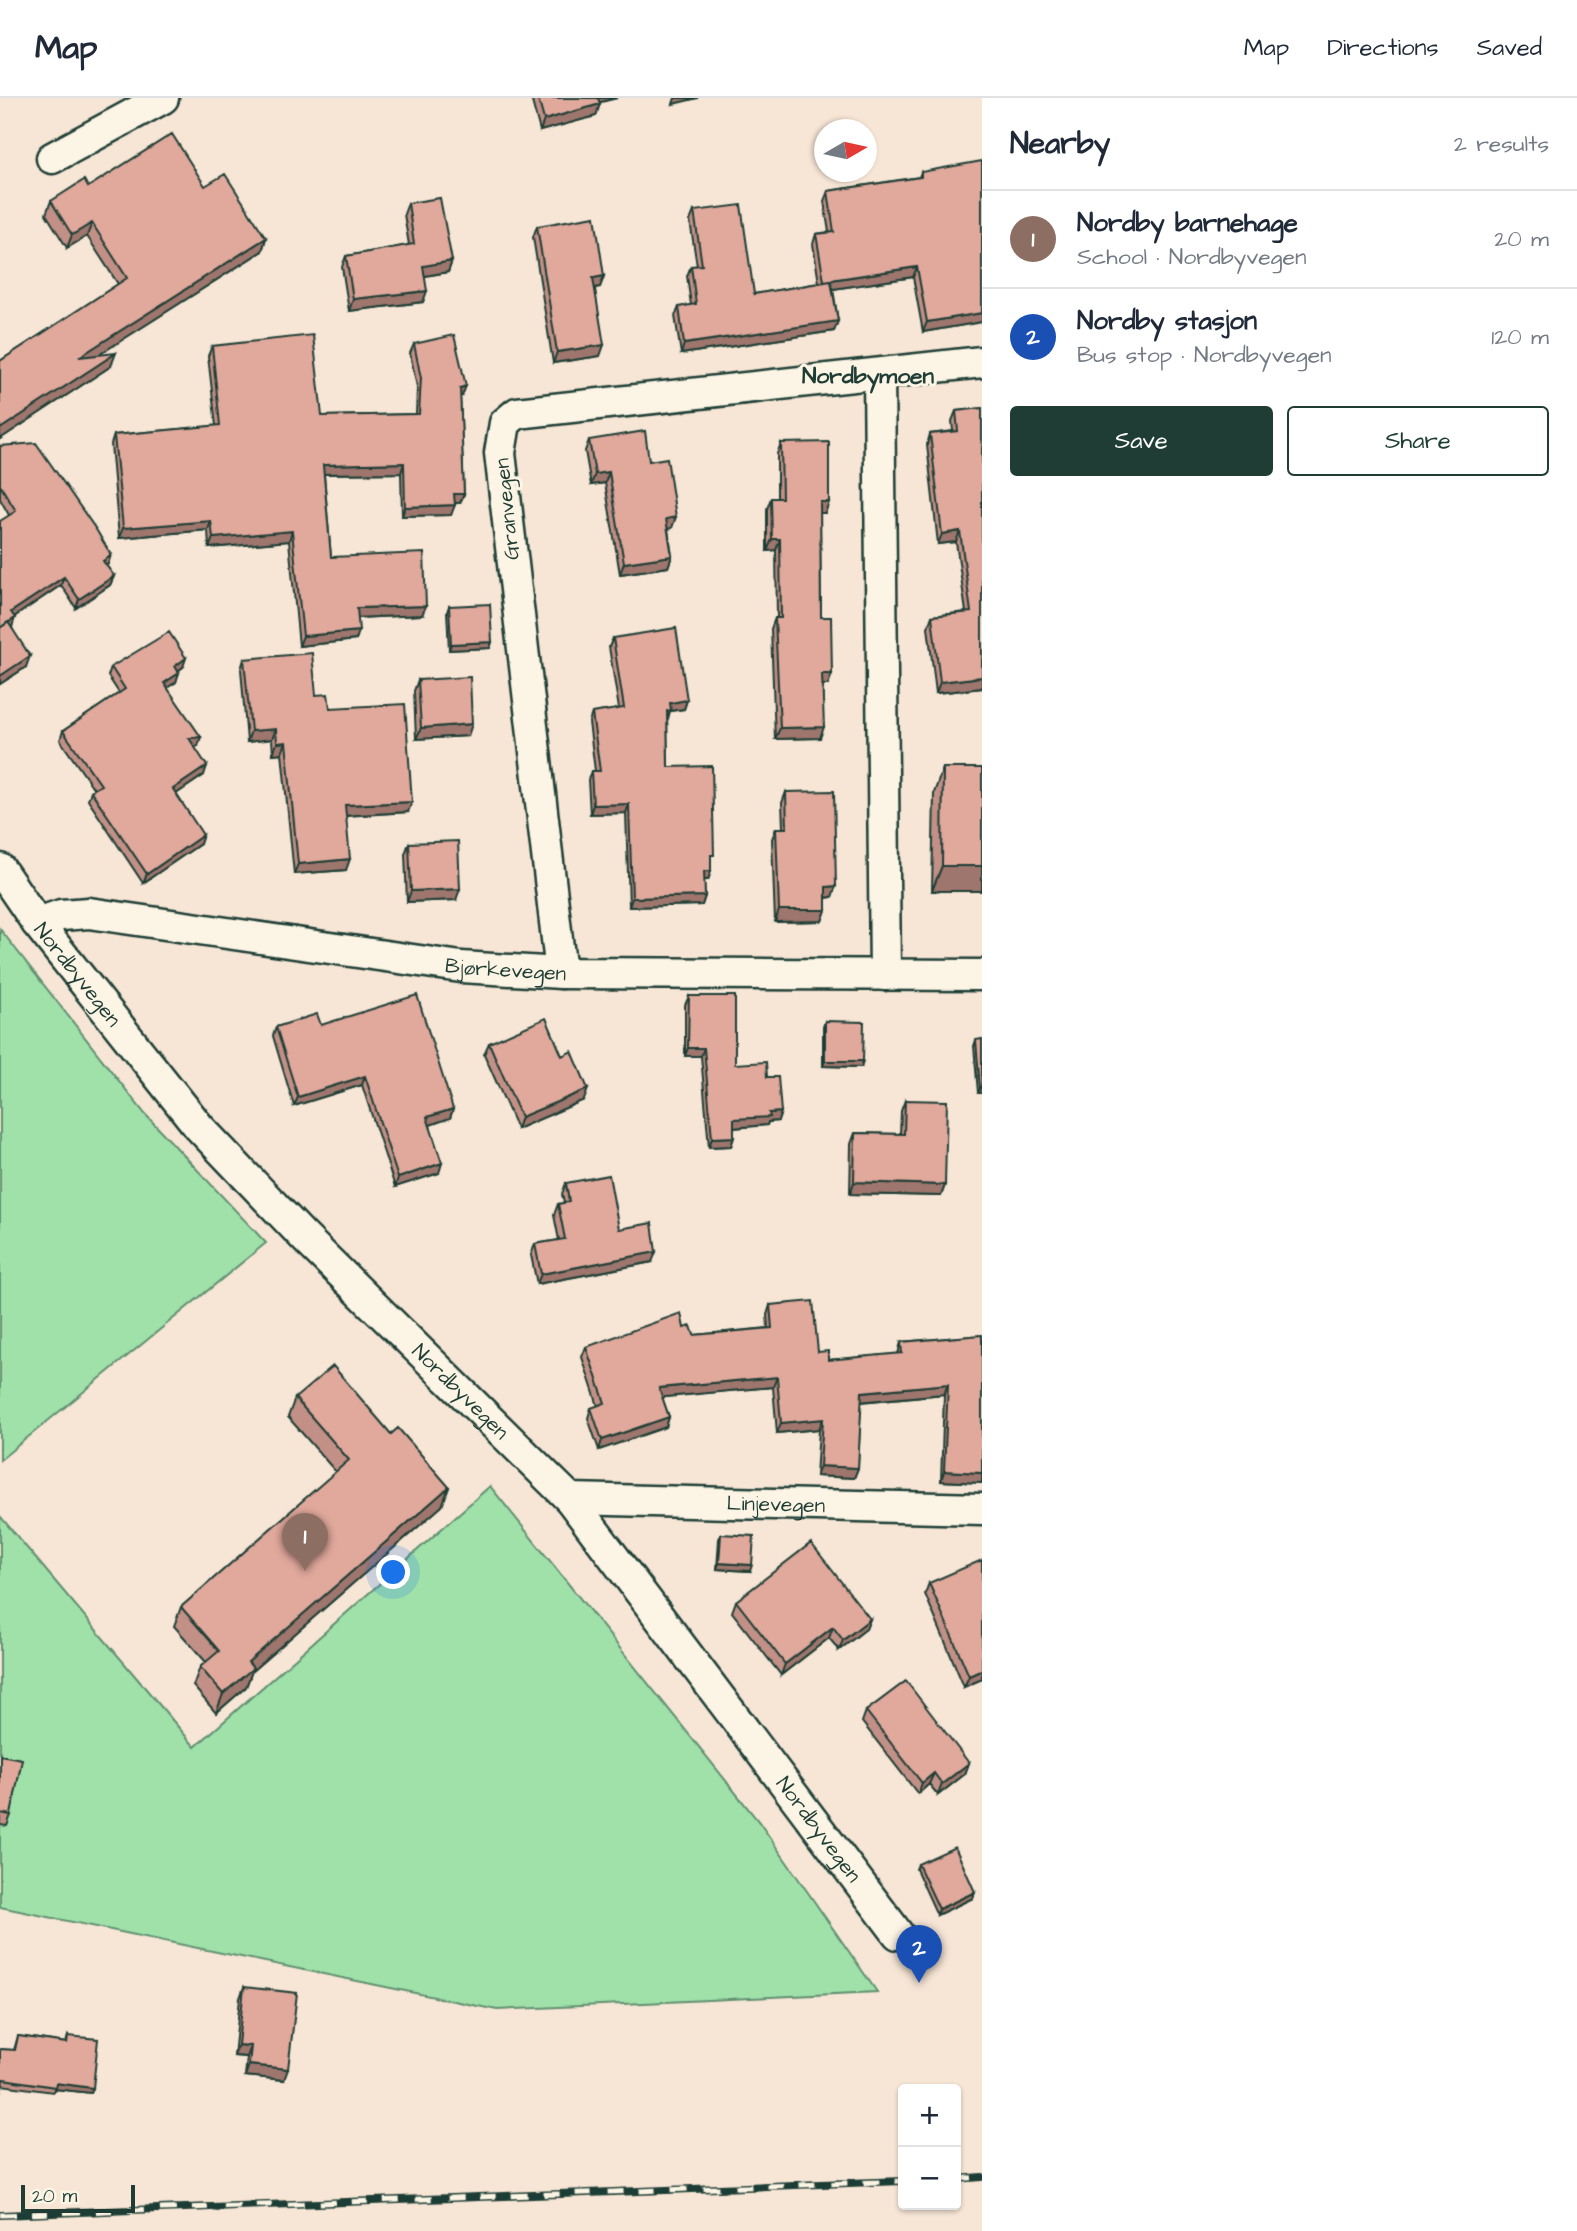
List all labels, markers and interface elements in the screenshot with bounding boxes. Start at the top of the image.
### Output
text: Map [35,25,97,71]
text: Map [1244,31,1289,65]
text: Directions [1327,31,1439,65]
text: Saved [1477,31,1542,65]
north arrow [814,119,877,182]
text: Nearby [1010,123,1110,165]
text: 2 results [1454,128,1549,160]
text: Nordby barnehage [1077,205,1298,241]
text: 1 [1032,223,1034,255]
text: 20 m [1494,223,1549,255]
text: School · Nordbyvegen [1077,241,1306,273]
text: Nordby stasjon [1077,303,1257,339]
text: 2 [1026,321,1040,353]
text: 120 m [1491,321,1549,353]
text: Bus stop · Nordbyvegen [1077,339,1332,371]
district label: Nordbymoen [802,360,935,394]
button: Save [1010,406,1273,476]
button: Share [1287,406,1549,476]
street label: Granvegen [487,456,529,561]
street label: Nordbyvegen [27,916,128,1033]
street label: Bjørkevegen [443,950,567,988]
street label: Nordbyvegen [406,1337,516,1446]
street label: Linjevegen [726,1488,825,1521]
pin: 1 [282,1513,328,1571]
your location [376,1555,410,1589]
street label: Nordbyvegen [770,1770,868,1888]
pin: 2 [896,1925,942,1983]
map controls [898,2084,961,2210]
button: + [898,2084,961,2147]
button: − [898,2147,961,2210]
scale bar [21,2182,135,2214]
text: 20 m [32,2183,77,2210]

